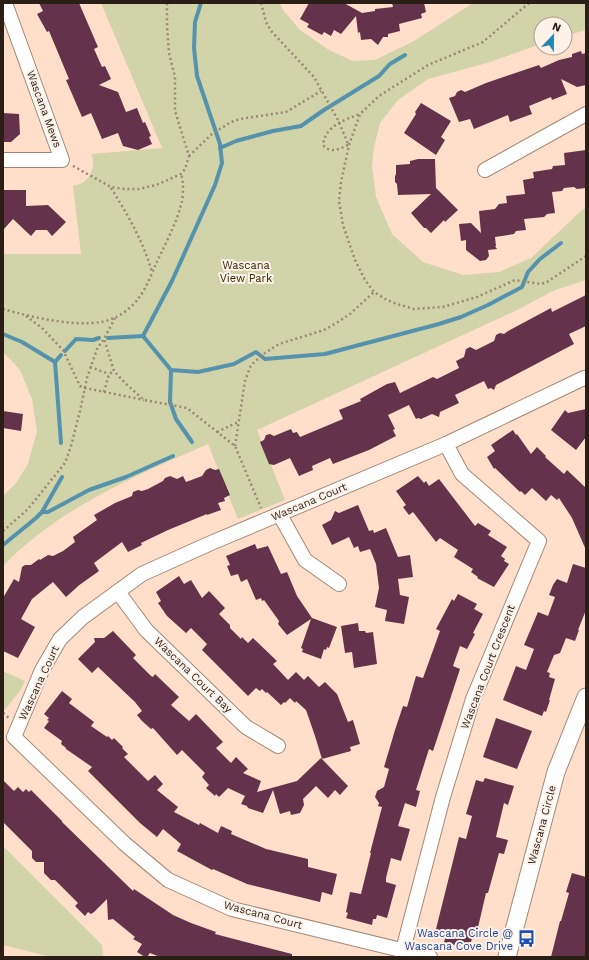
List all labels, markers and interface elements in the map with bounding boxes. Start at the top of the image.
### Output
north arrow [533,16,573,56]
text: N [550,20,563,35]
street label: Wascana Mews [24,68,64,150]
park label: Wascana View Park [220,259,272,285]
street label: Wascana Court [269,480,349,524]
street label: Wascana Court Crescent [458,603,518,731]
street label: Wascana Court Bay [151,634,235,716]
street label: Wascana Court [16,643,62,722]
street label: Wascana Circle [525,784,559,866]
street label: Wascana Court [222,898,304,932]
place label: Wascana Circle @ Wascana Cove Drive [405,927,513,953]
bus stop icon: Wascana Circle @ Wascana Cove Drive [516,929,536,949]

